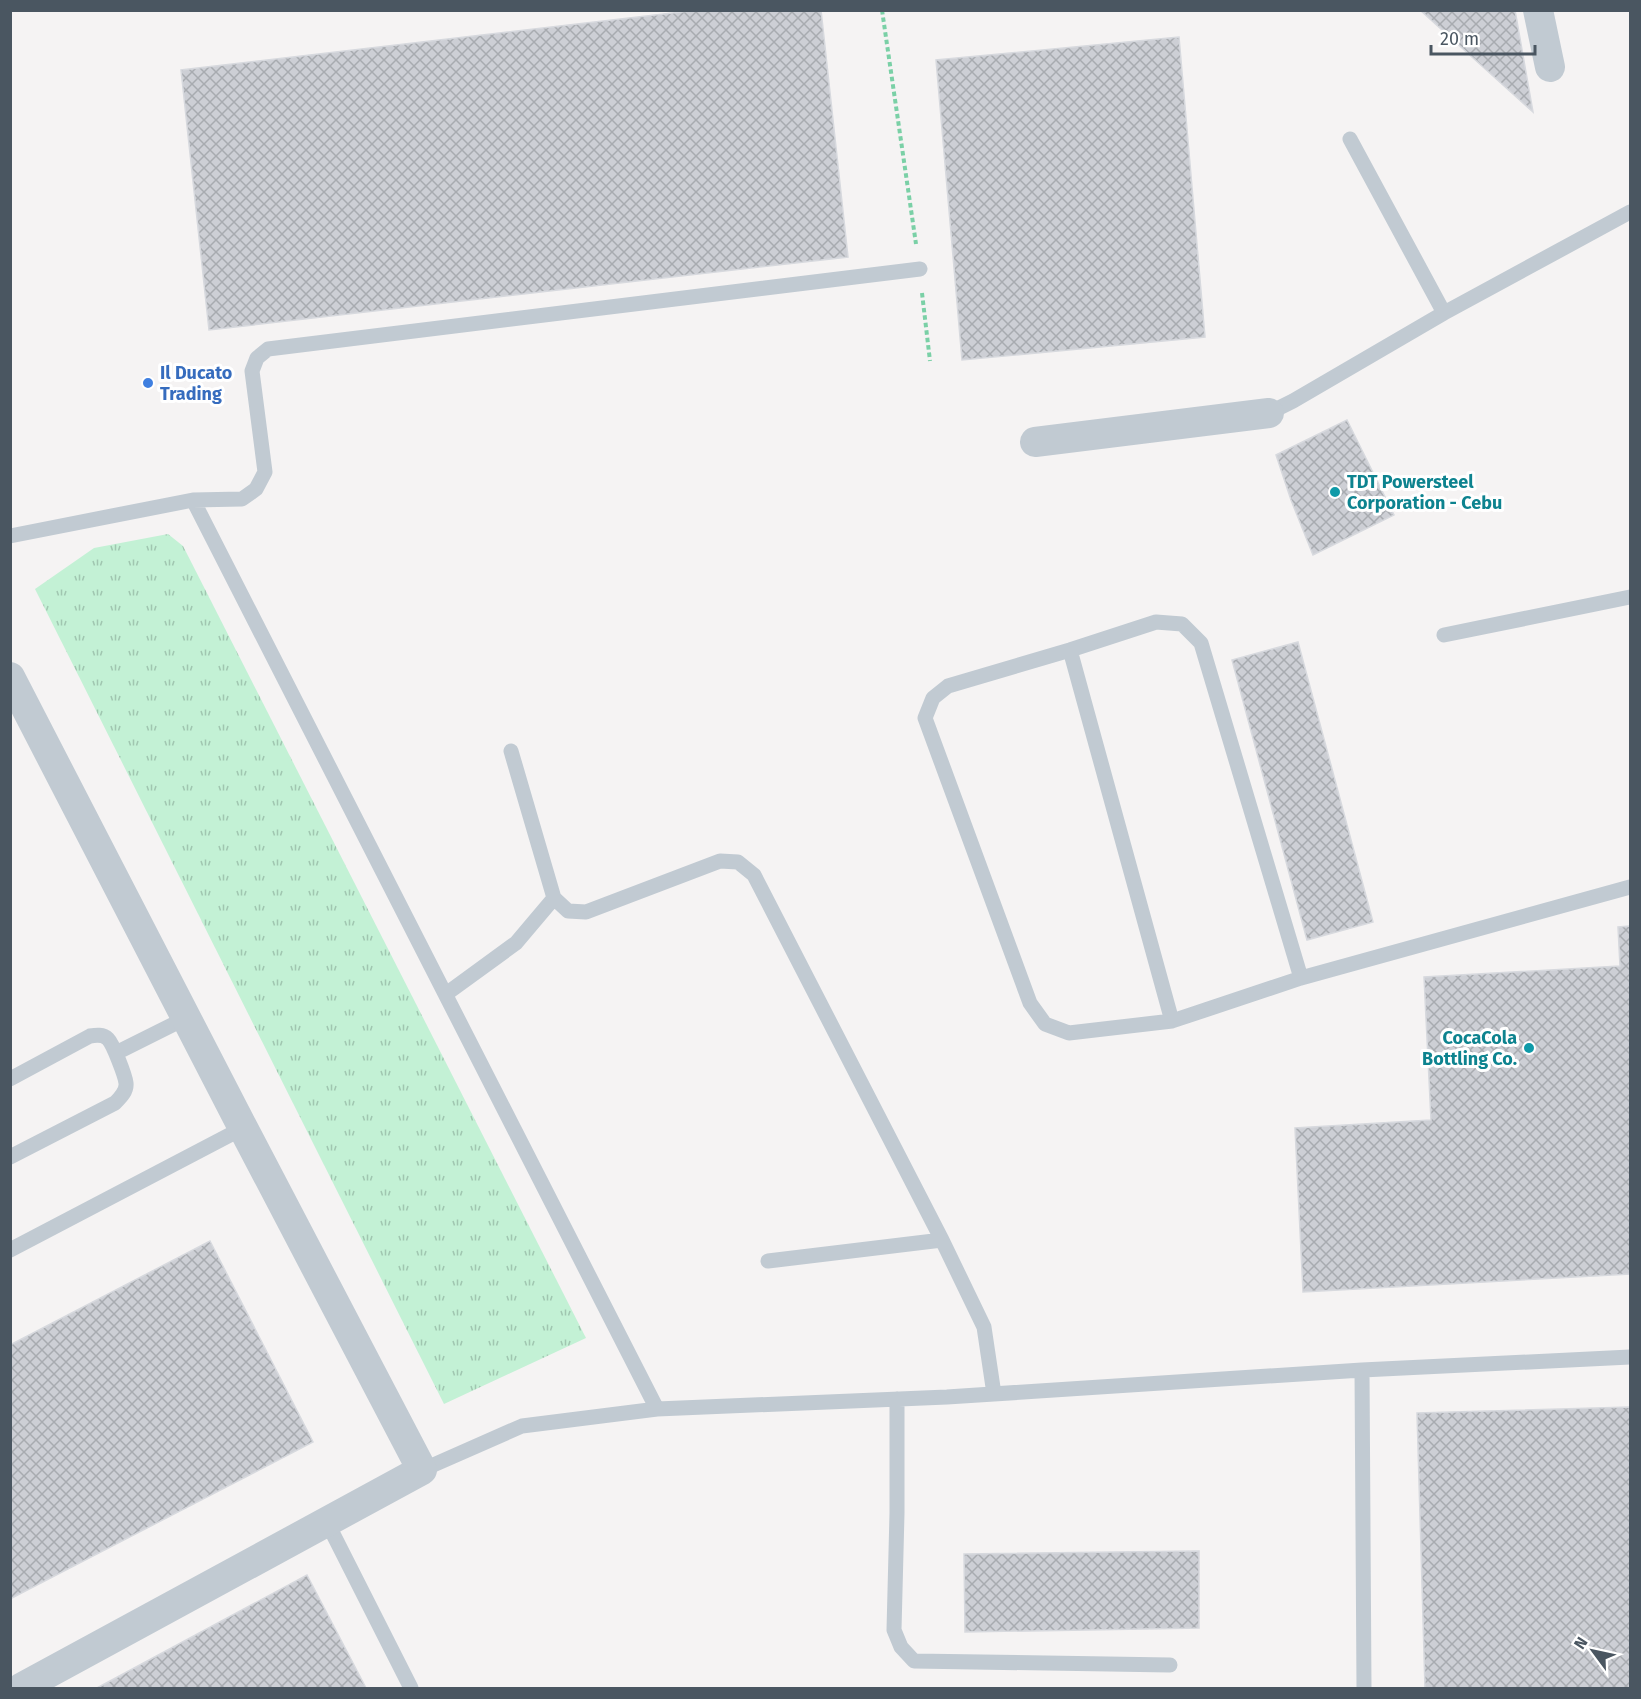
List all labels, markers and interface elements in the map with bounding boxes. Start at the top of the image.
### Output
scale bar [1431,18,1534,56]
text: 20 m [1440,28,1479,50]
place label: Il Ducato Trading [160,362,232,405]
marker: Il Ducato Trading [141,376,155,390]
place label: TDT Powersteel Corporation - Cebu [1347,471,1502,514]
marker: TDT Powersteel Corporation - Cebu [1328,485,1342,499]
place label: CocaCola Bottling Co. [1422,1027,1517,1070]
marker: CocaCola Bottling Co. [1522,1041,1536,1055]
north arrow [1563,1621,1623,1681]
text: N [1570,1633,1592,1653]

